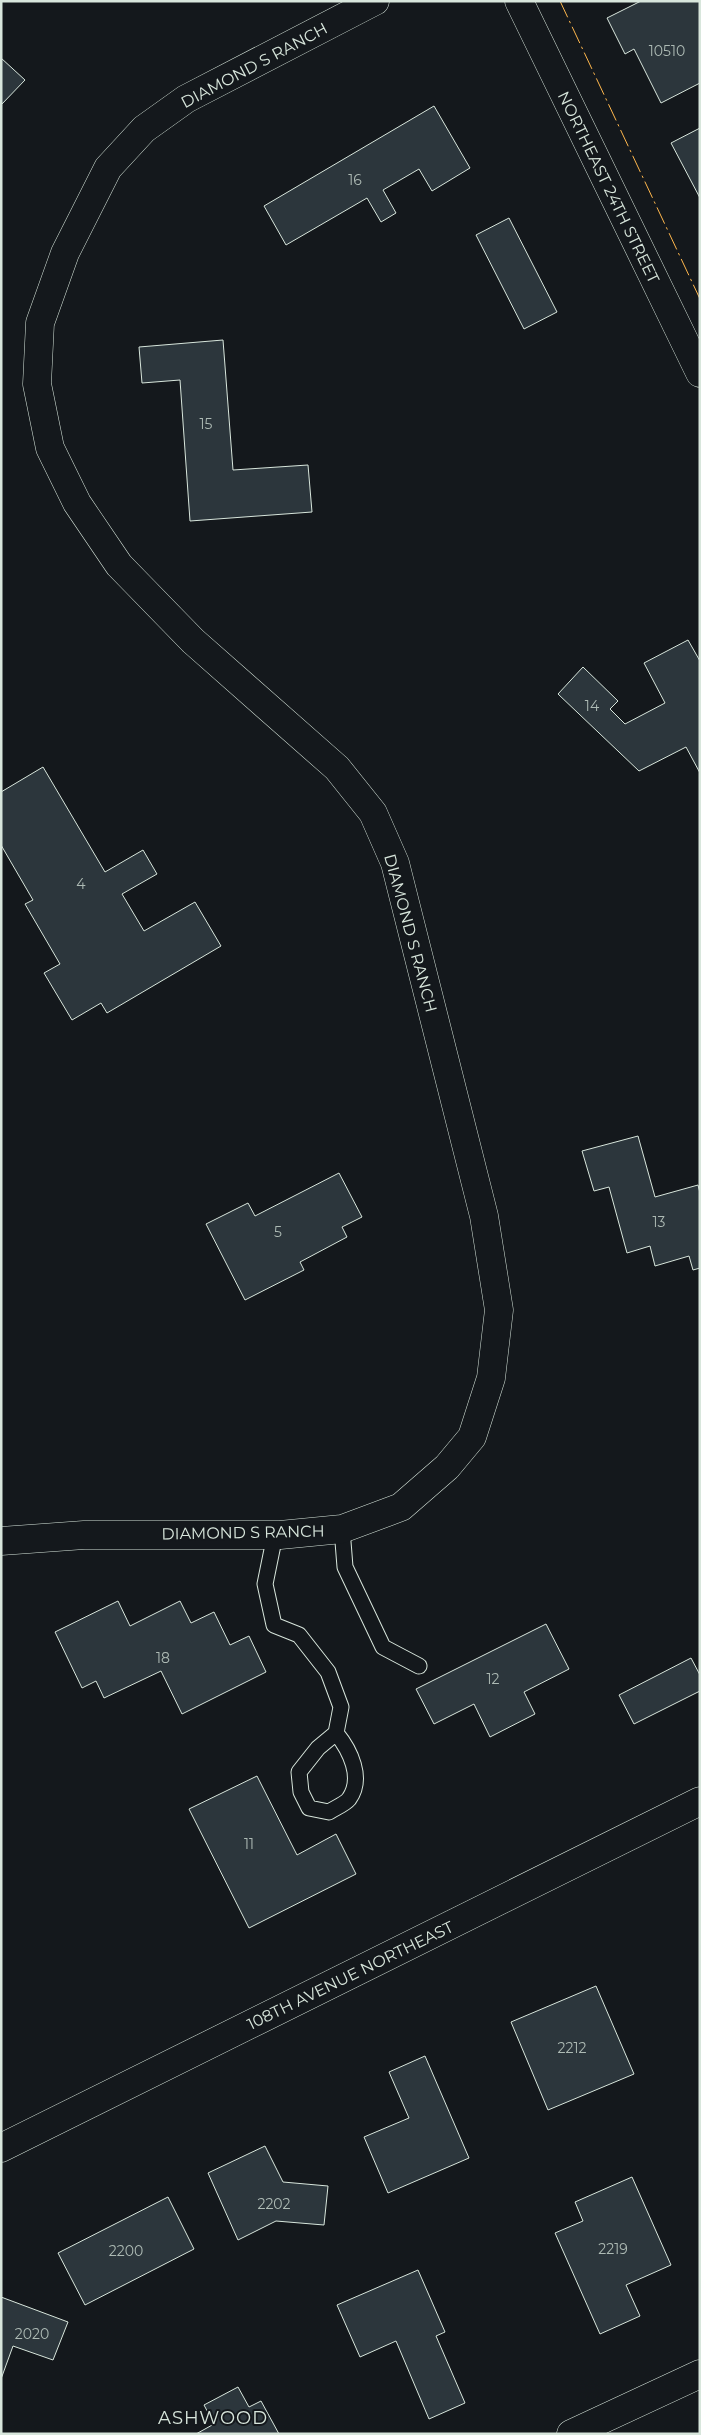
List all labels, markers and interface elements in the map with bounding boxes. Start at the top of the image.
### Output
street label: DIAMOND S RANCH [178,19,331,112]
house number: 10510 [649,42,685,60]
street label: NORTHEAST 24TH STREET [554,88,664,287]
house number: 16 [348,171,362,189]
house number: 15 [200,415,213,433]
house number: 14 [585,697,600,715]
street label: DIAMOND S RANCH [380,852,441,1014]
house number: 4 [76,875,86,893]
house number: 13 [653,1213,666,1231]
house number: 5 [274,1223,282,1241]
street label: DIAMOND S RANCH [161,1522,325,1543]
house number: 18 [156,1649,170,1667]
house number: 12 [486,1670,500,1688]
house number: 11 [244,1835,254,1853]
street label: 108TH AVENUE NORTHEAST [244,1917,457,2034]
house number: 2212 [558,2039,586,2057]
house number: 2202 [257,2195,291,2213]
house number: 2219 [598,2240,628,2258]
house number: 2200 [109,2242,143,2260]
house number: 2020 [15,2325,49,2343]
district label: ASHWOOD [158,2407,268,2429]

